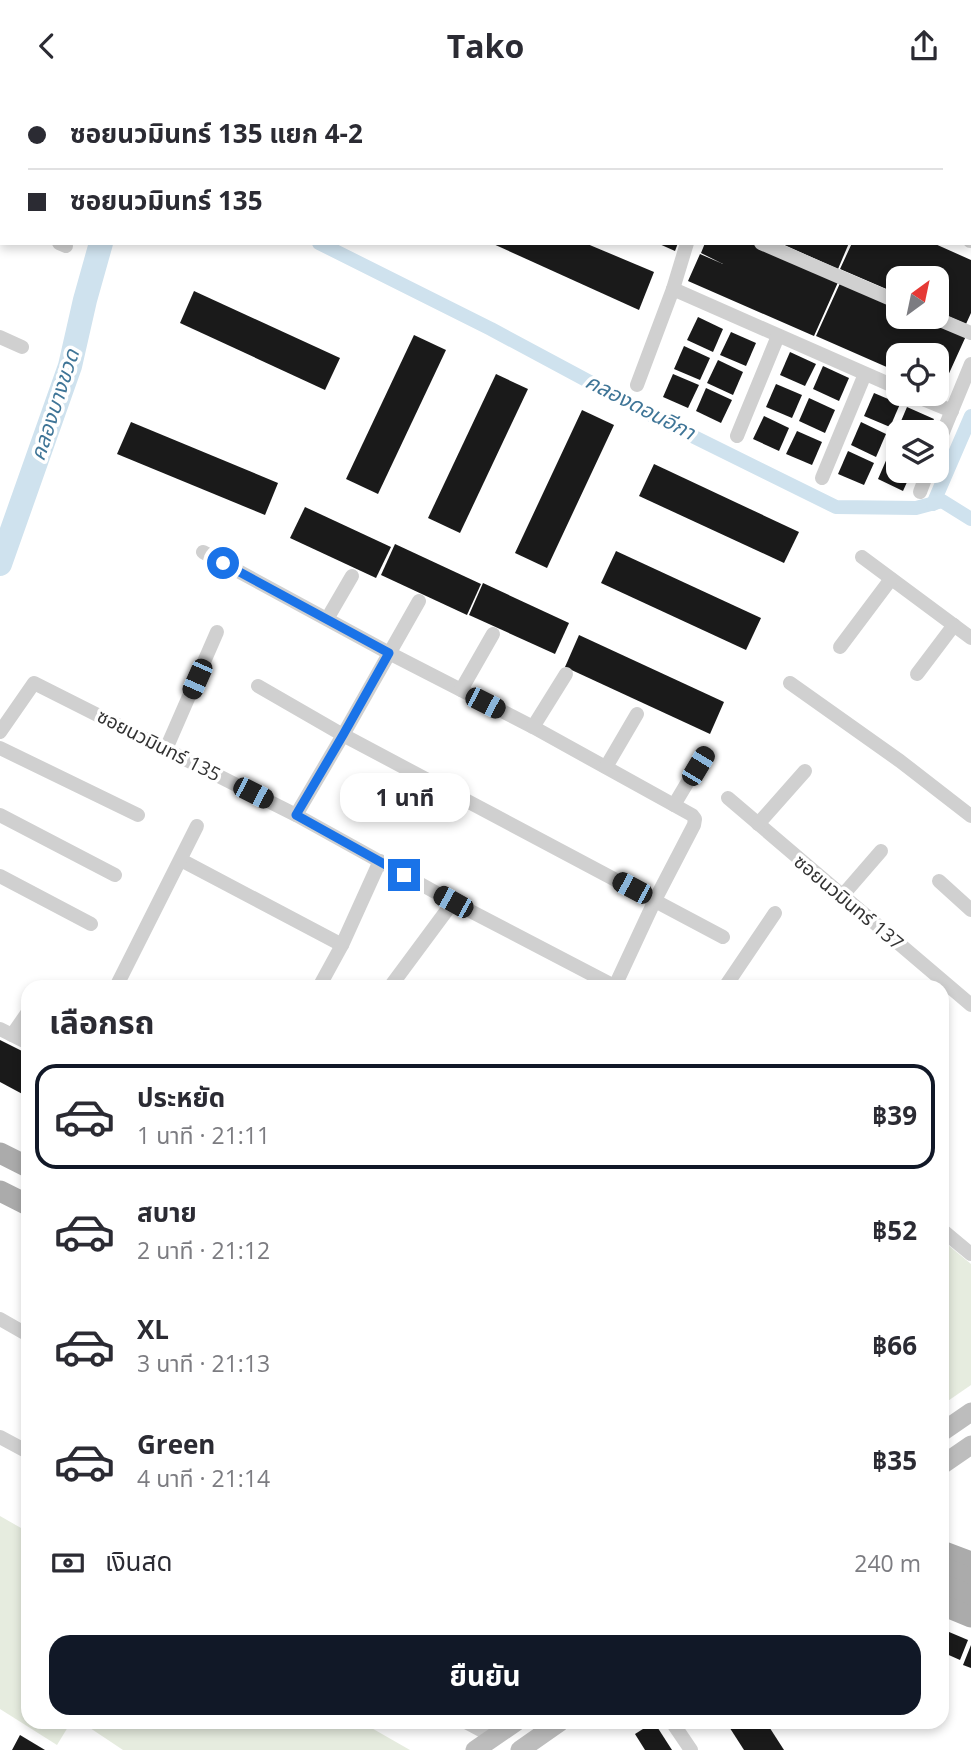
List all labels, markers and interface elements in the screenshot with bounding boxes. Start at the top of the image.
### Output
text: Tako [447,24,524,67]
icon: back [28,27,66,65]
icon: share [905,27,943,65]
text: ซอยนวมินทร์ 135 แยก 4-2 [70,115,363,151]
text: ซอยนวมินทร์ 135 [70,182,263,218]
north arrow [886,266,948,329]
map controls [886,266,949,483]
button: locate [886,343,949,406]
water label: คลองบางขวด [23,344,86,464]
water label: คลองดอนอีกา [581,367,701,446]
button: layers [886,420,949,483]
route start [207,547,239,579]
car [179,656,216,702]
car [462,684,509,722]
street label: ซอยนวมินทร์ 135 [93,703,225,787]
car [679,743,718,789]
callout: 1 นาที [339,773,469,823]
car [230,774,277,812]
text: 1 นาที [376,781,434,813]
street label: ซอยนวมินทร์ 137 [789,849,909,955]
route end [388,859,420,891]
car [609,869,656,907]
car [430,883,477,921]
text: เลือกรถ [49,1000,154,1043]
text: ประหยัด [137,1079,225,1115]
icon: car [53,1085,116,1148]
text: ฿39 [872,1097,917,1133]
text: 1 นาที · 21:11 [137,1119,270,1151]
text: สบาย [137,1194,197,1230]
icon: car [53,1200,116,1263]
text: ฿52 [872,1212,917,1248]
text: 2 นาที · 21:12 [137,1234,270,1266]
text: XL [137,1311,169,1347]
icon: car [53,1315,116,1378]
text: ฿66 [872,1327,917,1363]
text: 3 นาที · 21:13 [137,1347,270,1379]
text: Green [137,1426,215,1462]
icon: car [53,1430,116,1493]
text: ฿35 [872,1442,917,1478]
text: 4 นาที · 21:14 [137,1462,270,1494]
text: เงินสด [105,1543,172,1579]
icon: cash [49,1544,87,1582]
text: 240 m [854,1547,921,1579]
button: ยืนยัน [49,1635,921,1715]

